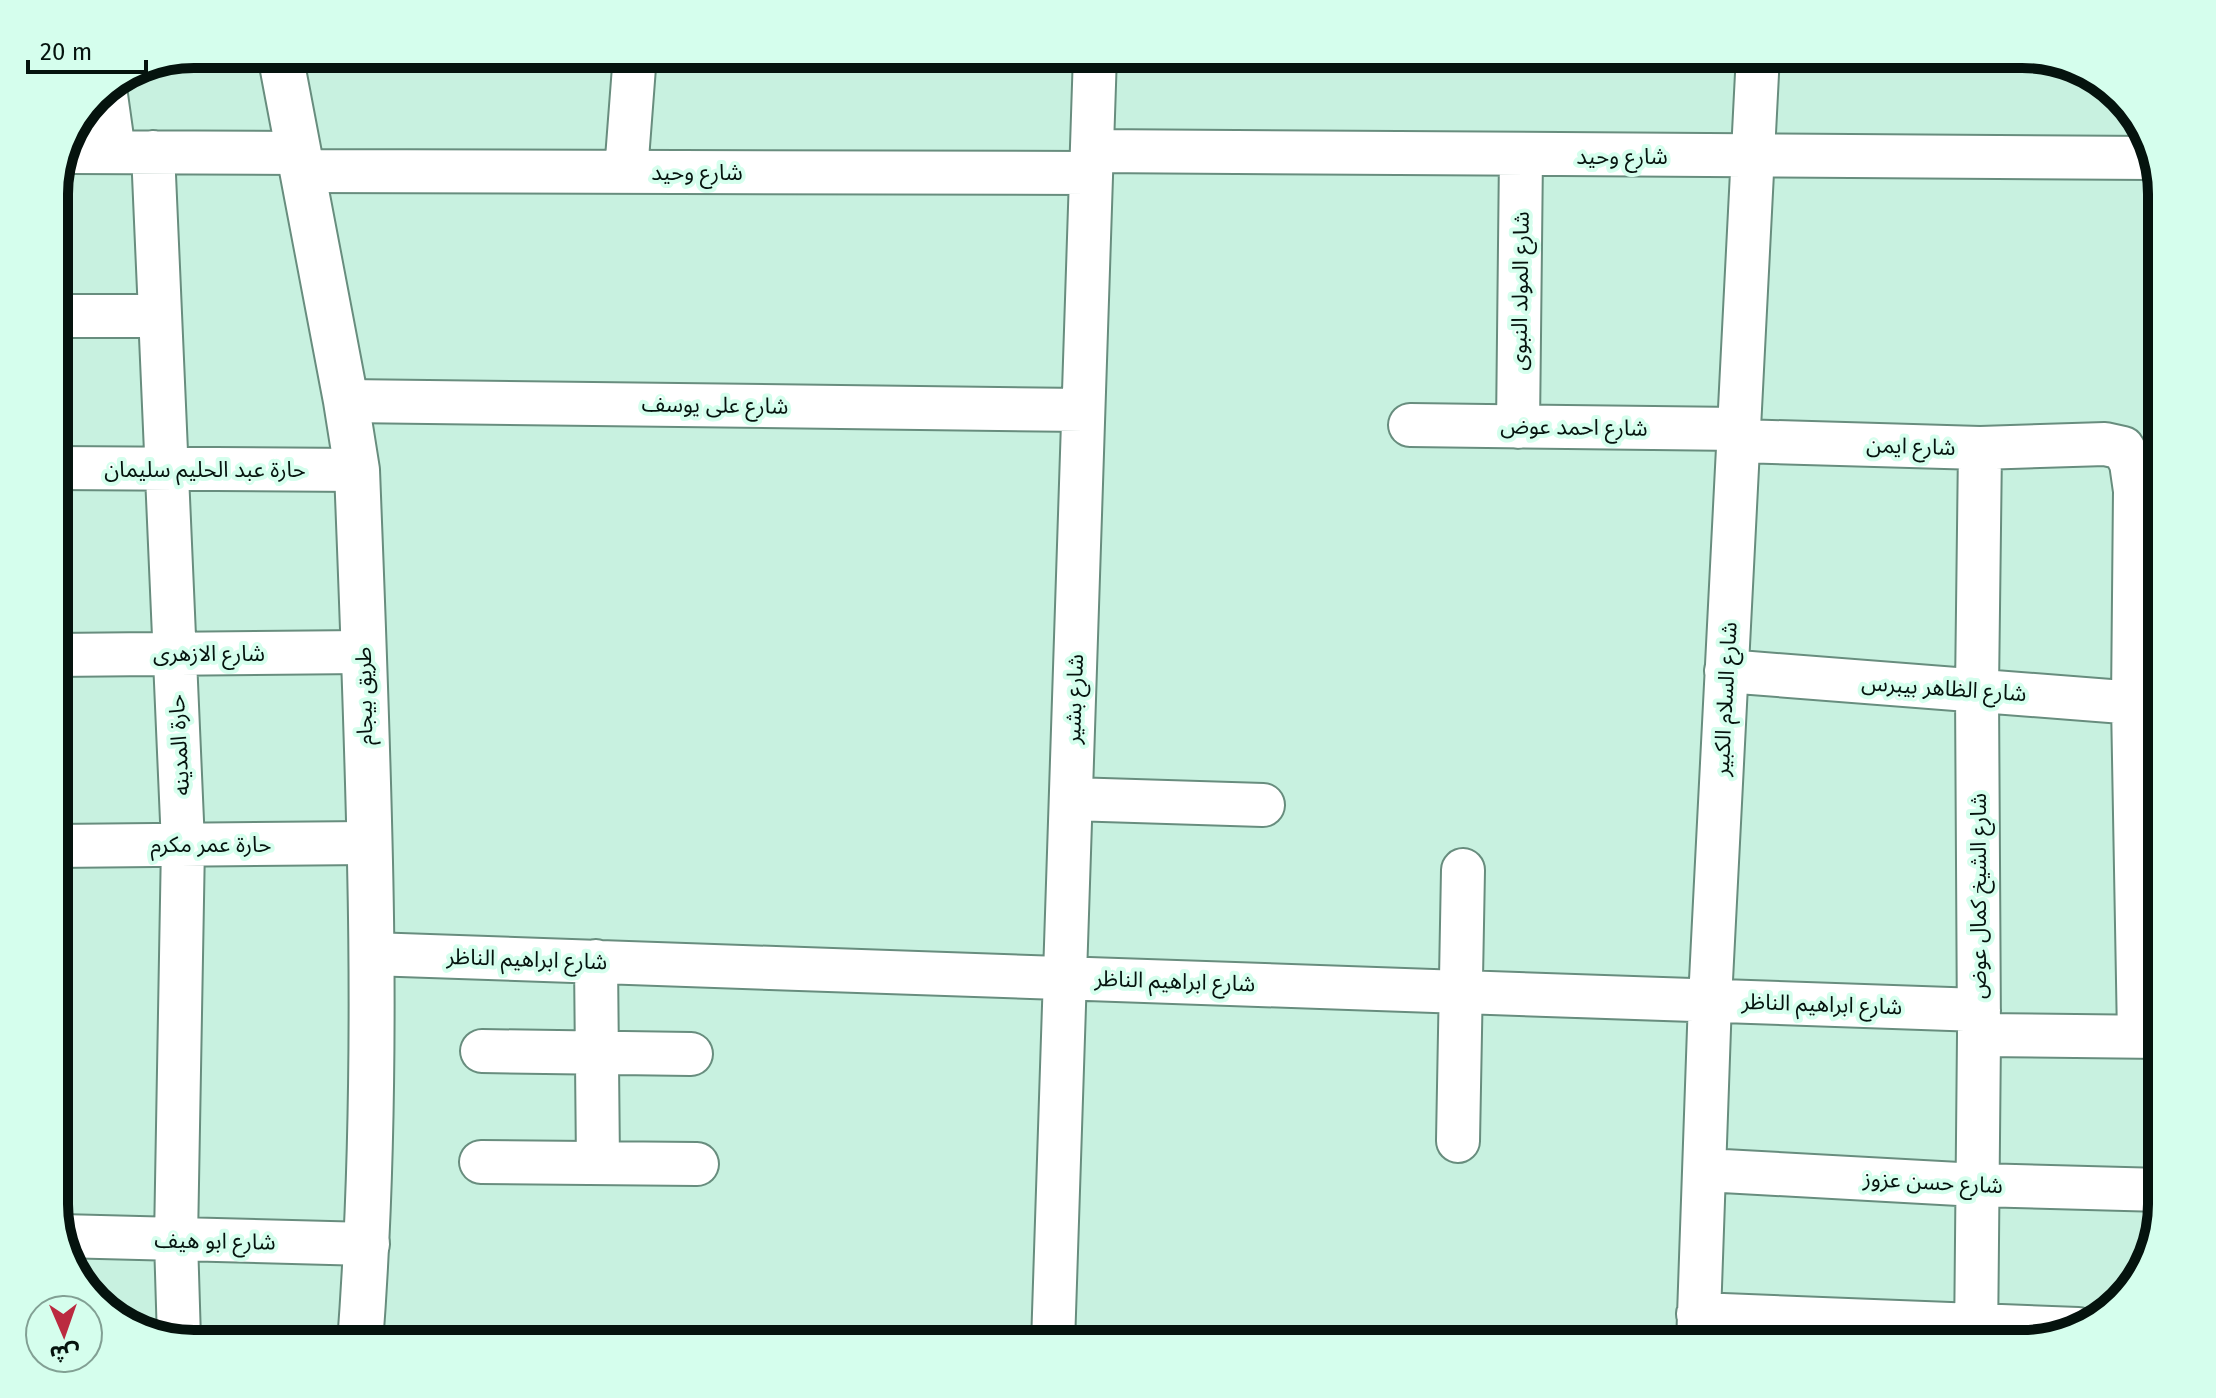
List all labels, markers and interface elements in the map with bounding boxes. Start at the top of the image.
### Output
scale bar [28,24,146,74]
text: 20 m [40,38,92,66]
street label: شارع وحيد [1576,143,1668,173]
street label: شارع وحيد [651,159,743,189]
street label: شارع المولد النبوى [1505,211,1538,371]
street label: شارع على يوسف [641,390,789,423]
street label: شارع احمد عوض [1500,412,1648,445]
street label: شارع ايمن [1866,431,1956,464]
street label: حارة عبد الحليم سليمان [104,456,306,486]
street label: شارع السلام الكبير [1707,621,1746,778]
street label: شارع الازهرى [153,640,265,670]
street label: طريق بيجام [350,647,381,745]
street label: شارع بشير [1059,653,1092,746]
street label: شارع الظاهر بيبرس [1860,669,2027,710]
street label: حارة المدينه [163,694,195,796]
street label: شارع الشيخ كمال عوض [1965,793,1995,999]
street label: حارة عمر مكرم [151,831,271,861]
street label: شارع ابراهيم الناظر [445,943,608,978]
street label: شارع ابراهيم الناظر [1093,965,1256,1000]
street label: شارع ابراهيم الناظر [1740,988,1903,1023]
street label: شارع حسن عزوز [1861,1165,2004,1202]
street label: شارع ابو هيف [154,1226,276,1259]
north arrow [24,1294,104,1374]
text: ش [49,1339,80,1368]

